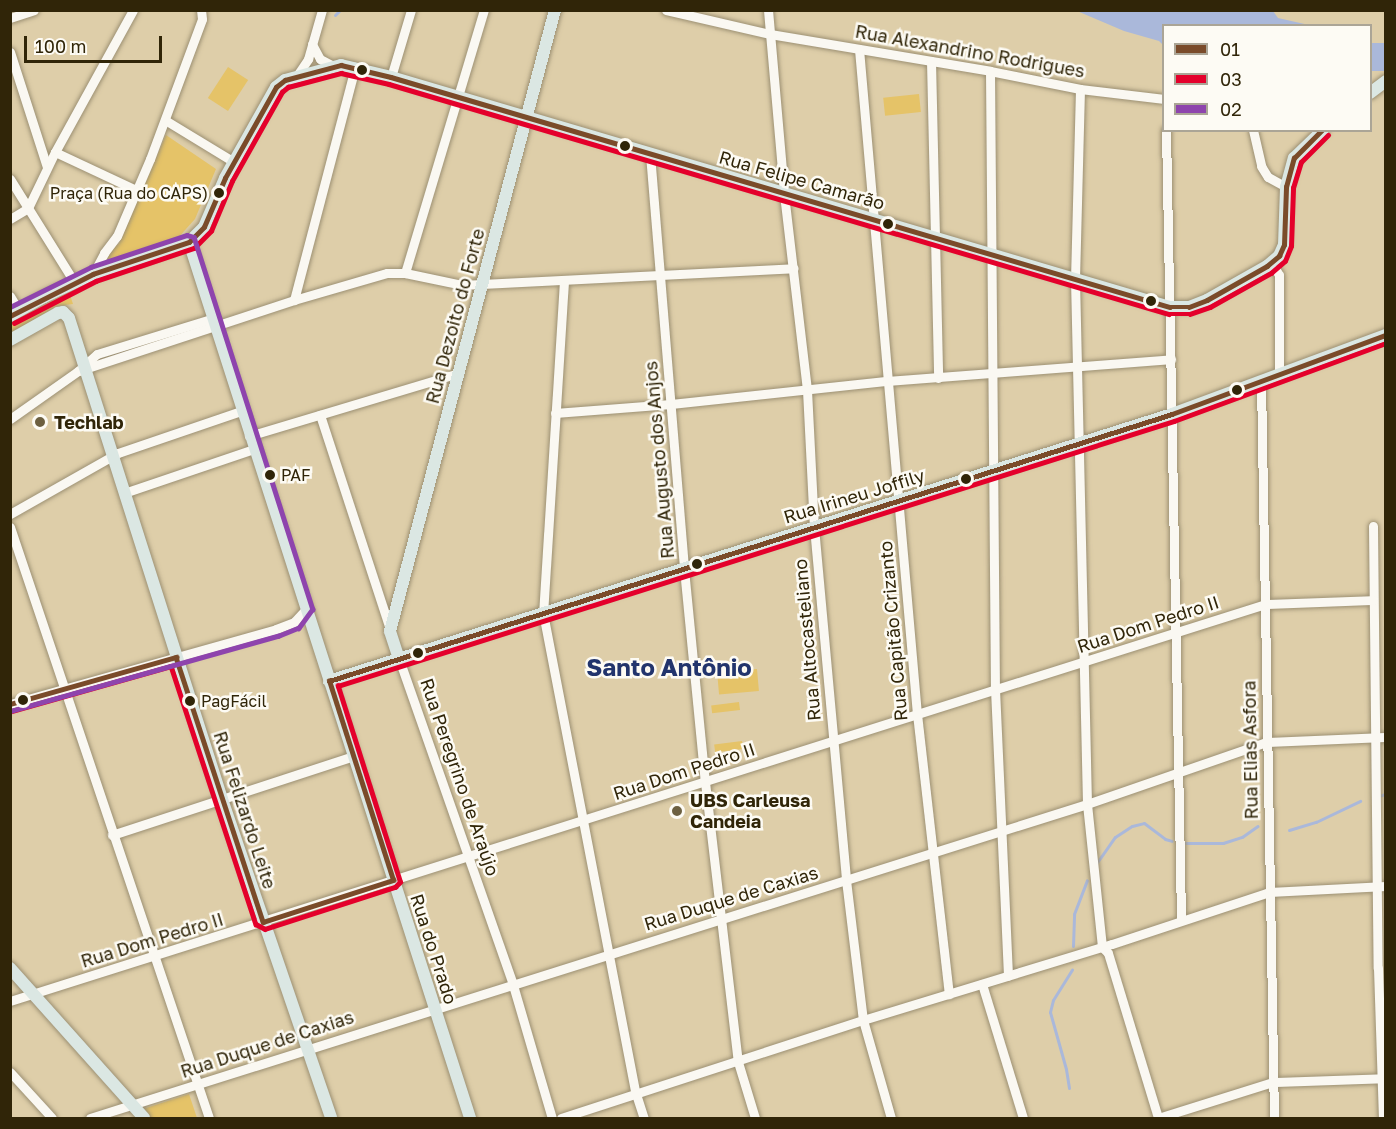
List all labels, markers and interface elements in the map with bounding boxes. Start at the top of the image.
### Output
street label: Rua Alexandrino Rodrigues [854,20,1086,82]
scale bar [27,24,165,62]
legend [1162,24,1372,132]
text: 100 m [35,35,86,57]
text: 01 [1220,38,1240,60]
unlabelled marker [356,64,368,76]
text: 03 [1220,68,1242,90]
text: 02 [1220,98,1242,120]
unlabelled marker [619,140,631,152]
street label: Rua Felipe Camarão [717,146,887,214]
place label: Praça (Rua do CAPS) [50,183,208,203]
marker: Praça (Rua do CAPS) [213,187,225,199]
unlabelled marker [882,218,894,230]
street label: Rua Dezoito do Forte [421,226,489,406]
unlabelled marker [1145,295,1157,307]
street label: Rua Augusto dos Anjos [640,360,678,560]
unlabelled marker [1231,384,1243,396]
place label: Techlab [54,411,124,433]
marker: Techlab [31,413,49,431]
street label: Rua Irineu Joffily [781,464,927,528]
place label: PAF [281,465,310,485]
marker: PAF [264,469,276,481]
unlabelled marker [960,473,972,485]
street label: Rua Capitão Crizanto [874,540,912,722]
unlabelled marker [691,558,703,570]
street label: Rua Altocasteliano [789,558,825,722]
street label: Rua Dom Pedro II [1074,591,1222,657]
unlabelled marker [412,647,424,659]
district label: Santo Antônio [586,653,752,681]
street label: Rua Peregrino de Araújo [416,675,504,879]
street label: Rua Elias Asfora [1238,680,1262,820]
place label: PagFácil [201,691,267,711]
unlabelled marker [17,694,29,706]
marker: PagFácil [184,695,196,707]
street label: Rua Felizardo Leite [209,728,281,892]
street label: Rua Dom Pedro II [610,738,758,804]
place label: UBS Carleusa Candeia [690,790,810,832]
marker: UBS Carleusa Candeia [668,802,686,820]
street label: Rua Duque de Caxias [641,861,821,935]
street label: Rua do Prado [406,891,462,1007]
street label: Rua Dom Pedro II [78,908,226,972]
street label: Rua Duque de Caxias [178,1006,356,1082]

